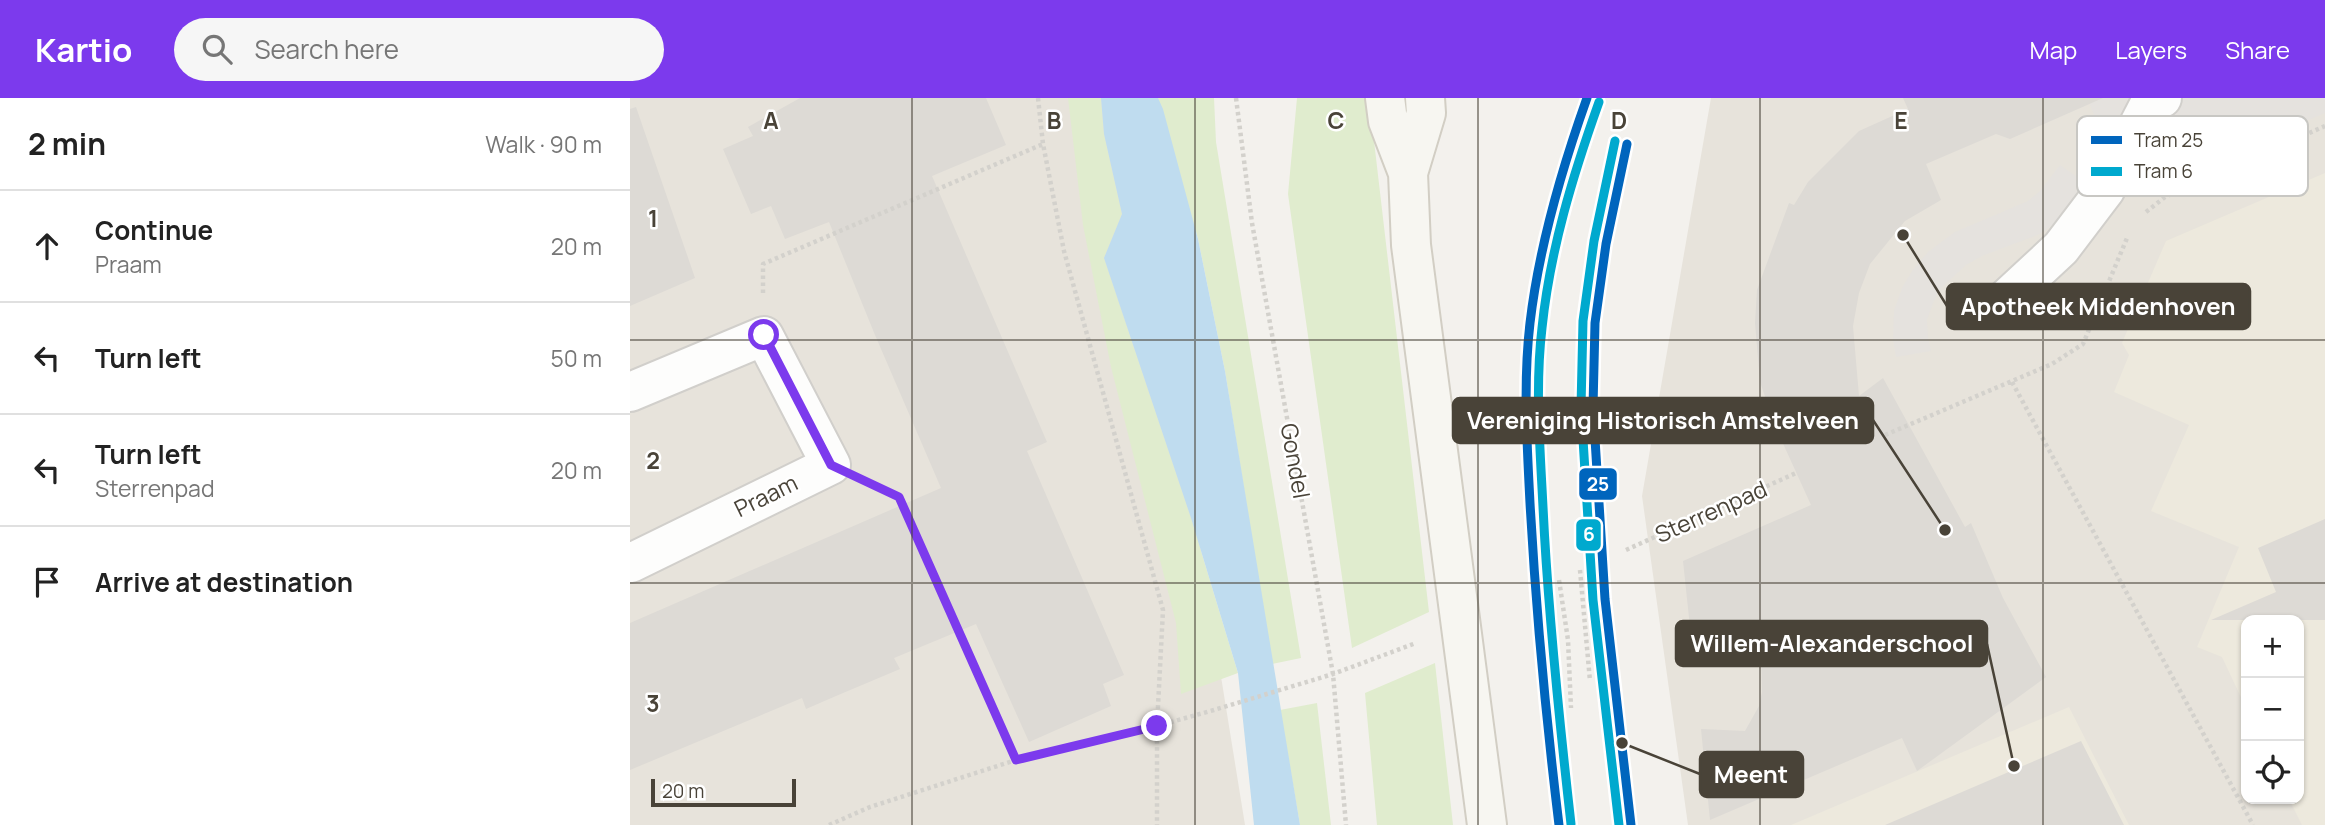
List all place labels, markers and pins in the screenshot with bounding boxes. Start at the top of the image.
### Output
callout: Apotheek Middenhoven [1947,284,2250,329]
callout: Vereniging Historisch Amstelveen [1453,398,1873,443]
callout: Willem-Alexanderschool [1676,621,1987,666]
callout: Meent [1700,752,1803,797]

